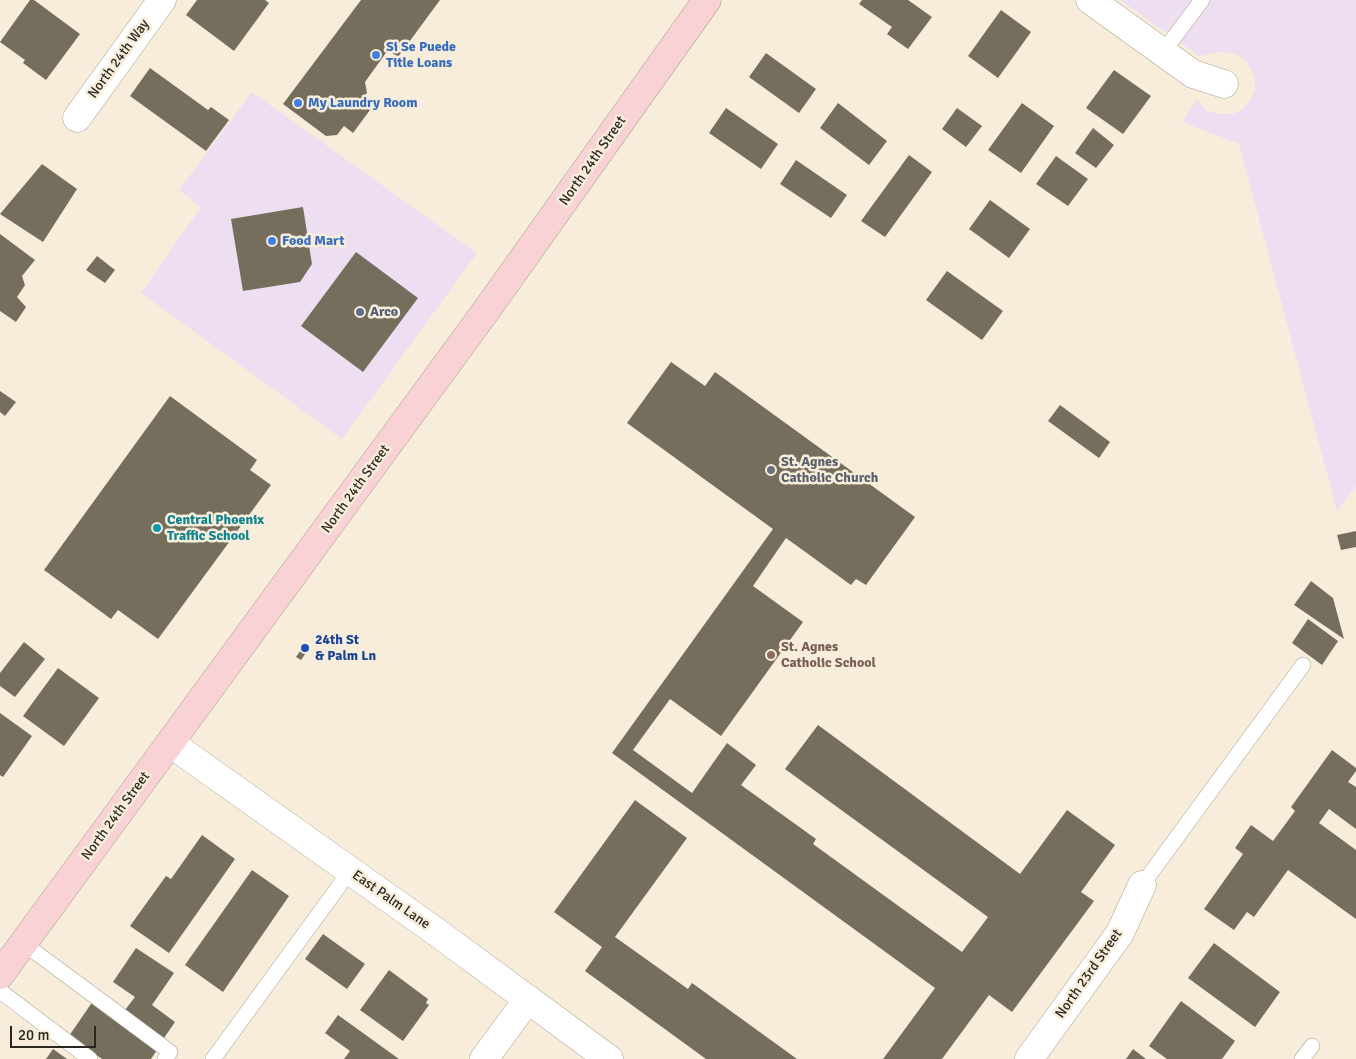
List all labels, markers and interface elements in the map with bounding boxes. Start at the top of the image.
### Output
street label: North 24th Way [85,16,153,102]
place label: Si Se Puede Title Loans [386,39,456,72]
marker: Si Se Puede Title Loans [370,49,382,61]
place label: My Laundry Room [308,95,417,111]
marker: My Laundry Room [292,97,304,109]
street label: North 24th Street [556,113,630,209]
place label: Food Mart [282,233,344,249]
marker: Food Mart [266,235,278,247]
place label: Arco [370,304,398,320]
marker: Arco [354,306,366,318]
street label: North 24th Street [318,442,394,536]
place label: St. Agnes Catholic Church [781,454,878,487]
marker: St. Agnes Catholic Church [765,464,777,476]
place label: Central Phoenix Traffic School [167,512,264,544]
marker: Central Phoenix Traffic School [151,522,163,534]
place label: 24th St & Palm Ln [315,632,376,664]
place label: St. Agnes Catholic School [781,639,876,672]
marker: 24th St & Palm Ln [299,642,311,654]
marker: St. Agnes Catholic School [765,649,777,661]
street label: North 24th Street [78,769,154,863]
street label: East Palm Lane [349,867,433,933]
street label: North 23rd Street [1052,926,1126,1022]
scale bar [12,1016,99,1048]
text: 20 m [18,1026,49,1044]

